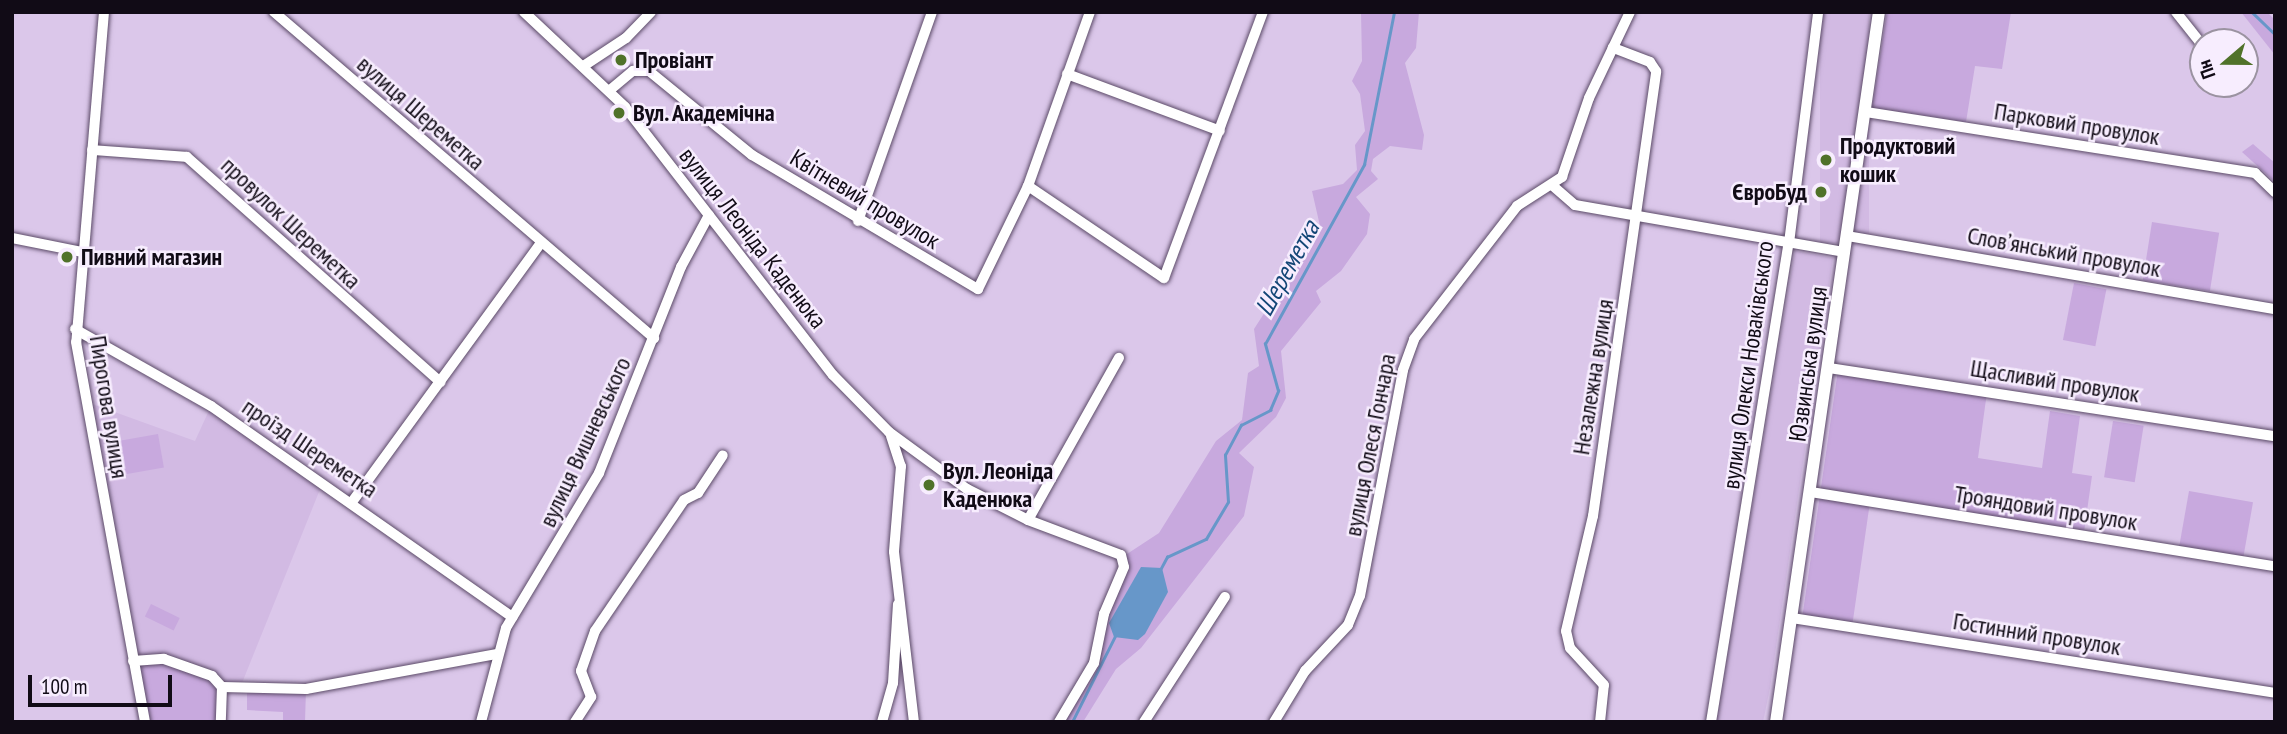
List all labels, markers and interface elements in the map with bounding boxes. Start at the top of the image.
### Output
north arrow [2189,28,2259,98]
place label: Провіант [635,46,713,74]
street label: вулиця Шереметка [351,50,491,176]
marker: Провіант [613,52,629,68]
text: Пн [2192,57,2221,82]
street label: Парковий провулок [1992,97,2162,151]
place label: Вул. Академічна [633,99,777,127]
marker: Вул. Академічна [611,105,627,121]
place label: Продуктовий кошик [1840,132,1955,188]
street label: вулиця Леоніда Каденюка [673,142,833,334]
street label: Квітневий провулок [785,143,945,255]
street label: провулок Шереметка [215,151,367,295]
marker: Продуктовий кошик [1818,152,1834,168]
place label: ЄвроБуд [1732,178,1807,206]
marker: ЄвроБуд [1813,184,1829,200]
water label: Шереметка [1248,215,1326,321]
street label: Словʼянський провулок [1965,221,2163,283]
street label: вулиця Олекси Новаківського [1716,239,1780,491]
place label: Пивний магазин [81,243,222,271]
marker: Пивний магазин [59,249,75,265]
street label: Юзвинська вулиця [1783,285,1833,443]
street label: Незалежна вулиця [1567,297,1619,457]
street label: Пирогова вулиця [84,334,134,480]
street label: вулиця Олеся Гончара [1338,351,1402,539]
street label: вулиця Вишневського [533,353,637,531]
street label: Щасливий провулок [1968,353,2142,409]
street label: проїзд Шереметка [237,392,383,504]
place label: Вул. Леоніда Каденюка [943,457,1055,513]
marker: Вул. Леоніда Каденюка [921,477,937,493]
street label: Трояндовий провулок [1953,479,2139,537]
street label: Гостинний провулок [1951,607,2123,661]
scale bar [32,660,175,704]
text: 100 m [41,673,87,700]

